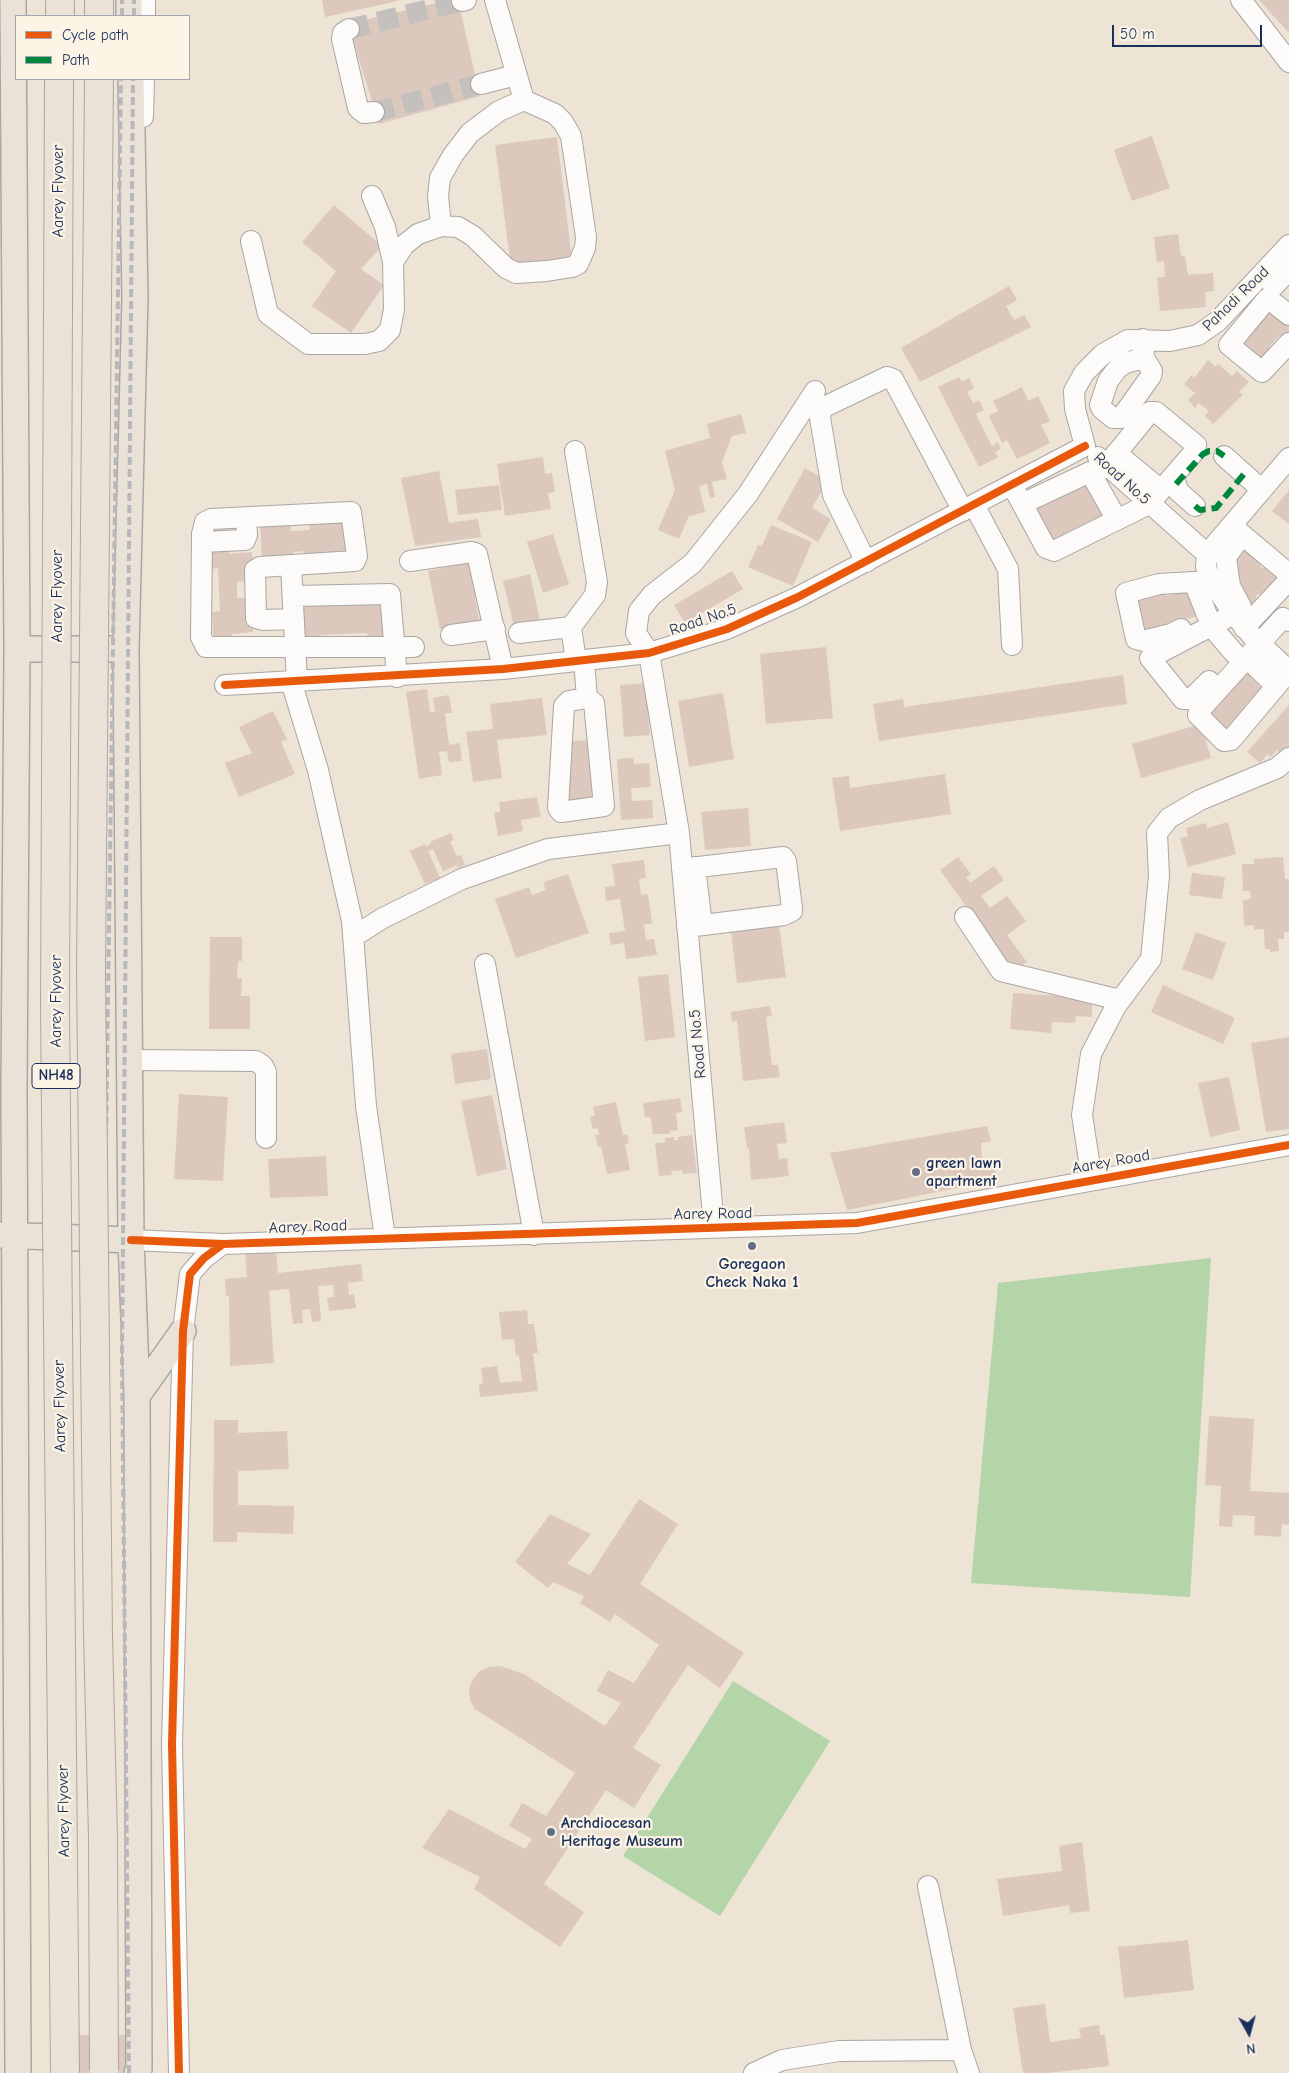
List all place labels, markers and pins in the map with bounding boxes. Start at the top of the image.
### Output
place label: green lawn apartment [926,1153,1001,1191]
marker: green lawn apartment [910,1166,922,1178]
marker: Goregaon Check Naka 1 [746,1240,758,1252]
place label: Goregaon Check Naka 1 [705,1254,799,1292]
place label: Archdiocesan Heritage Museum [561,1813,683,1851]
marker: Archdiocesan Heritage Museum [545,1826,557,1838]

